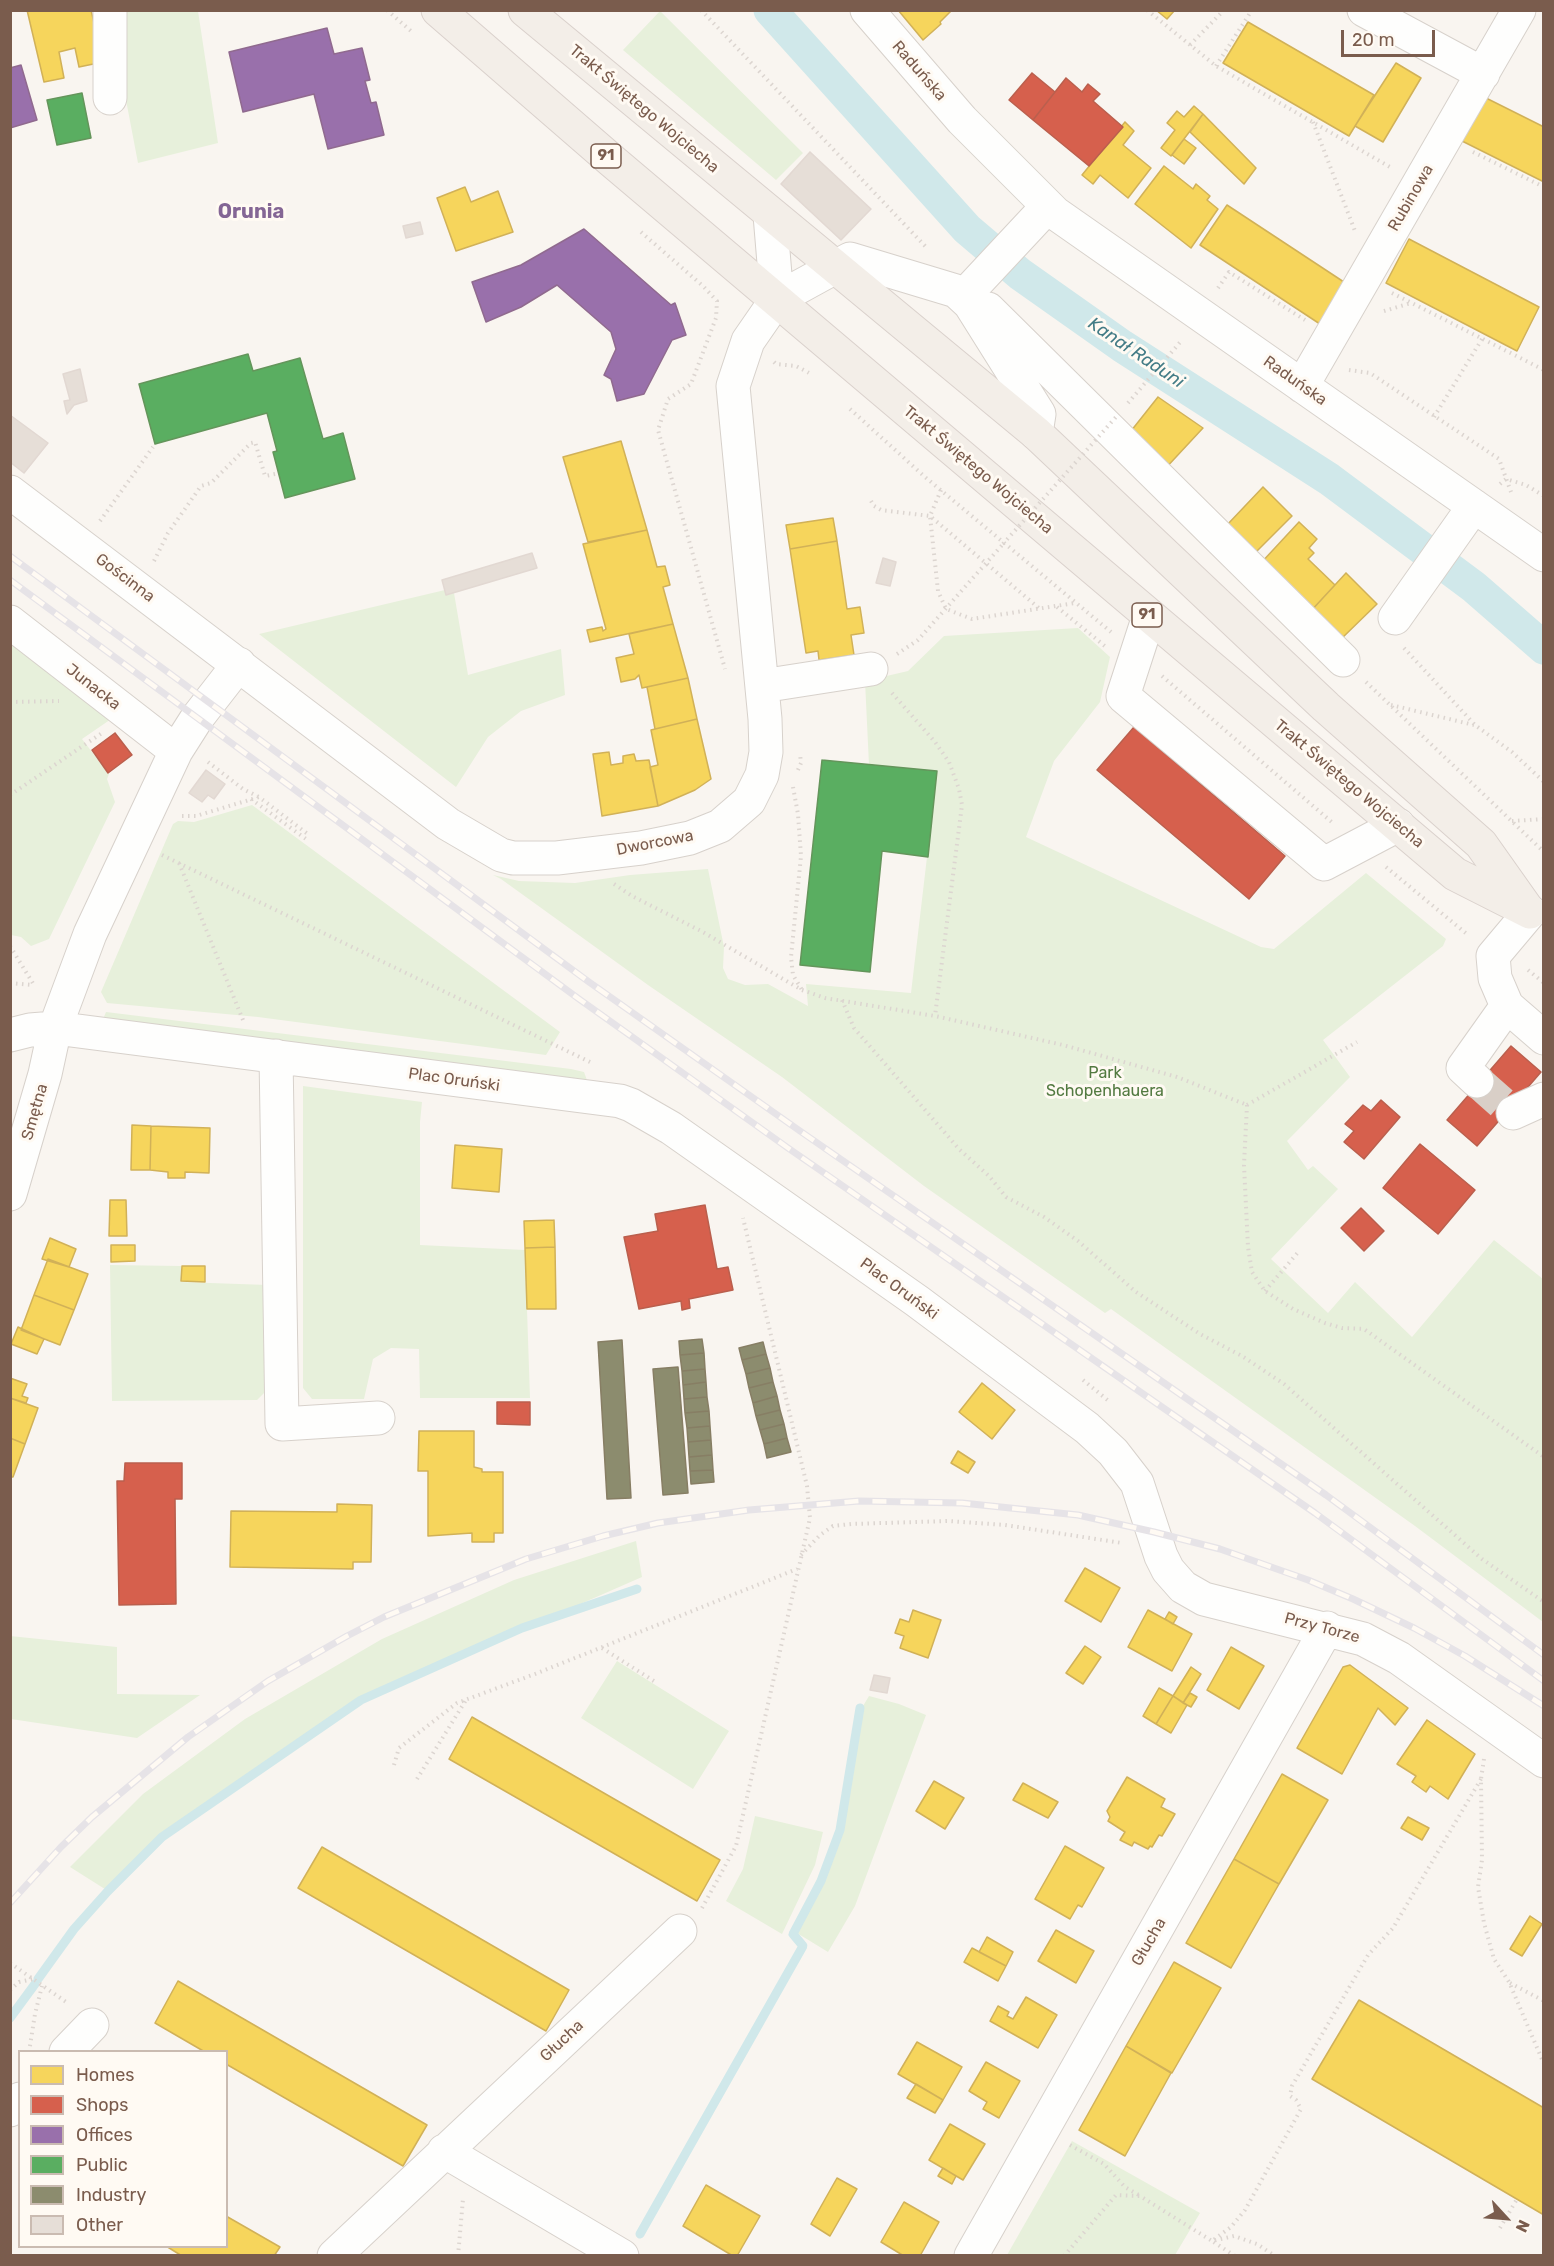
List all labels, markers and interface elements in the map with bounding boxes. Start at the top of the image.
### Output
scale bar [1344,18,1438,56]
text: 20 m [1352,29,1394,51]
street label: Raduńska [888,37,950,105]
street label: Trakt Świętego Wojciecha [565,41,723,177]
road number: 91 [591,144,621,168]
street label: Rubinowa [1384,161,1438,235]
district label: Orunia [218,200,284,224]
water label: Kanał Raduni [1084,313,1188,393]
street label: Raduńska [1259,352,1331,410]
street label: Trakt Świętego Wojciecha [899,402,1057,538]
street label: Gościnna [92,550,158,606]
road number: 91 [1132,603,1162,627]
street label: Junacka [62,660,124,714]
street label: Trakt Świętego Wojciecha [1270,716,1428,852]
street label: Dworcowa [615,826,695,860]
park label: Park Schopenhauera [1046,1063,1164,1101]
street label: Plac Oruński [407,1064,501,1096]
street label: Smętna [18,1082,52,1142]
street label: Plac Oruński [856,1254,942,1324]
street label: Przy Torze [1282,1609,1362,1647]
street label: Głucha [1128,1915,1170,1969]
street label: Głucha [536,2016,588,2066]
legend [18,2050,228,2248]
text: Homes [76,2064,134,2086]
text: Shops [76,2094,128,2116]
text: Offices [76,2124,133,2146]
text: Public [76,2154,128,2176]
text: Industry [76,2184,146,2206]
north arrow [1476,2188,1536,2248]
text: Other [76,2214,123,2236]
text: N [1512,2217,1534,2235]

